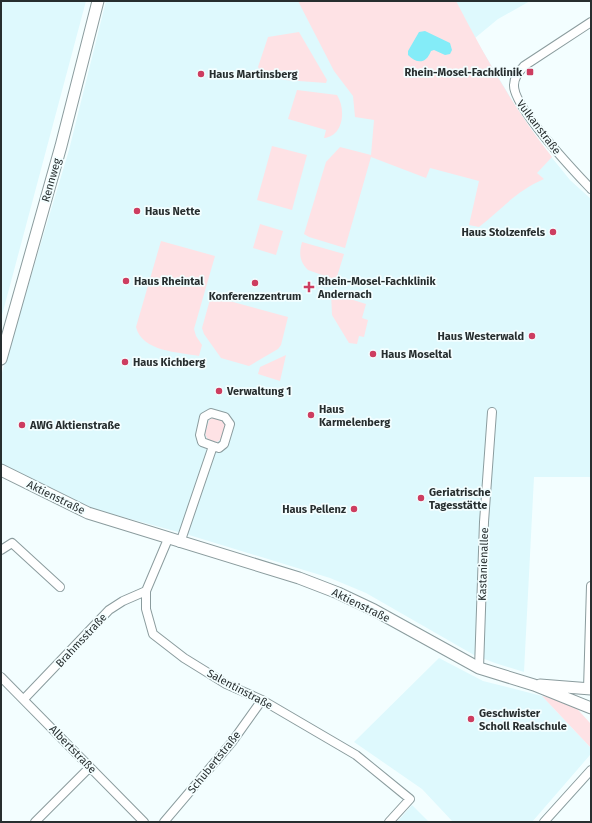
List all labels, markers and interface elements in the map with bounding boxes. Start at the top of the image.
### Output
place label: Rhein-Mosel-Fachklinik [404,66,523,79]
marker: Rhein-Mosel-Fachklinik [525,67,535,77]
place label: Haus Martinsberg [209,68,299,81]
marker: Haus Martinsberg [196,69,206,79]
street label: Vulkanstraße [514,97,563,157]
street label: Rennweg [39,156,64,204]
place label: Haus Nette [145,205,200,218]
marker: Haus Nette [132,206,142,216]
place label: Haus Stolzenfels [461,226,546,239]
marker: Haus Stolzenfels [548,227,558,237]
place label: Haus Rheintal [134,275,204,288]
place label: Rhein-Mosel-Fachklinik Andernach [317,275,436,301]
marker: Haus Rheintal [121,276,131,286]
marker: Konferenzzentrum [250,278,260,288]
marker: Rhein-Mosel-Fachklinik Andernach [303,281,315,293]
place label: Konferenzzentrum [209,290,301,303]
place label: Haus Westerwald [437,330,524,343]
marker: Haus Westerwald [527,331,537,341]
place label: Haus Moseltal [381,348,452,361]
marker: Haus Moseltal [368,349,378,359]
place label: Haus Kichberg [133,356,206,369]
marker: Haus Kichberg [120,357,130,367]
place label: Verwaltung 1 [226,385,291,398]
marker: Verwaltung 1 [214,386,224,396]
place label: Haus Karmelenberg [319,403,391,429]
marker: Haus Karmelenberg [306,410,316,420]
place label: AWG Aktienstraße [29,419,120,432]
marker: AWG Aktienstraße [17,420,27,430]
street label: Aktienstraße [25,478,87,517]
place label: Geriatrische Tagesstätte [429,486,490,512]
marker: Geriatrische Tagesstätte [416,493,426,503]
place label: Haus Pellenz [282,503,346,516]
marker: Haus Pellenz [349,504,359,514]
street label: Kastanienallee [476,527,491,601]
street label: Aktienstraße [330,586,392,625]
street label: Brahmsstraße [53,611,110,670]
street label: Salentinstraße [205,667,275,712]
place label: Geschwister Scholl Realschule [479,707,567,733]
marker: Geschwister Scholl Realschule [466,714,476,724]
street label: Albertstraße [47,723,99,776]
street label: Schubertstraße [185,729,243,796]

